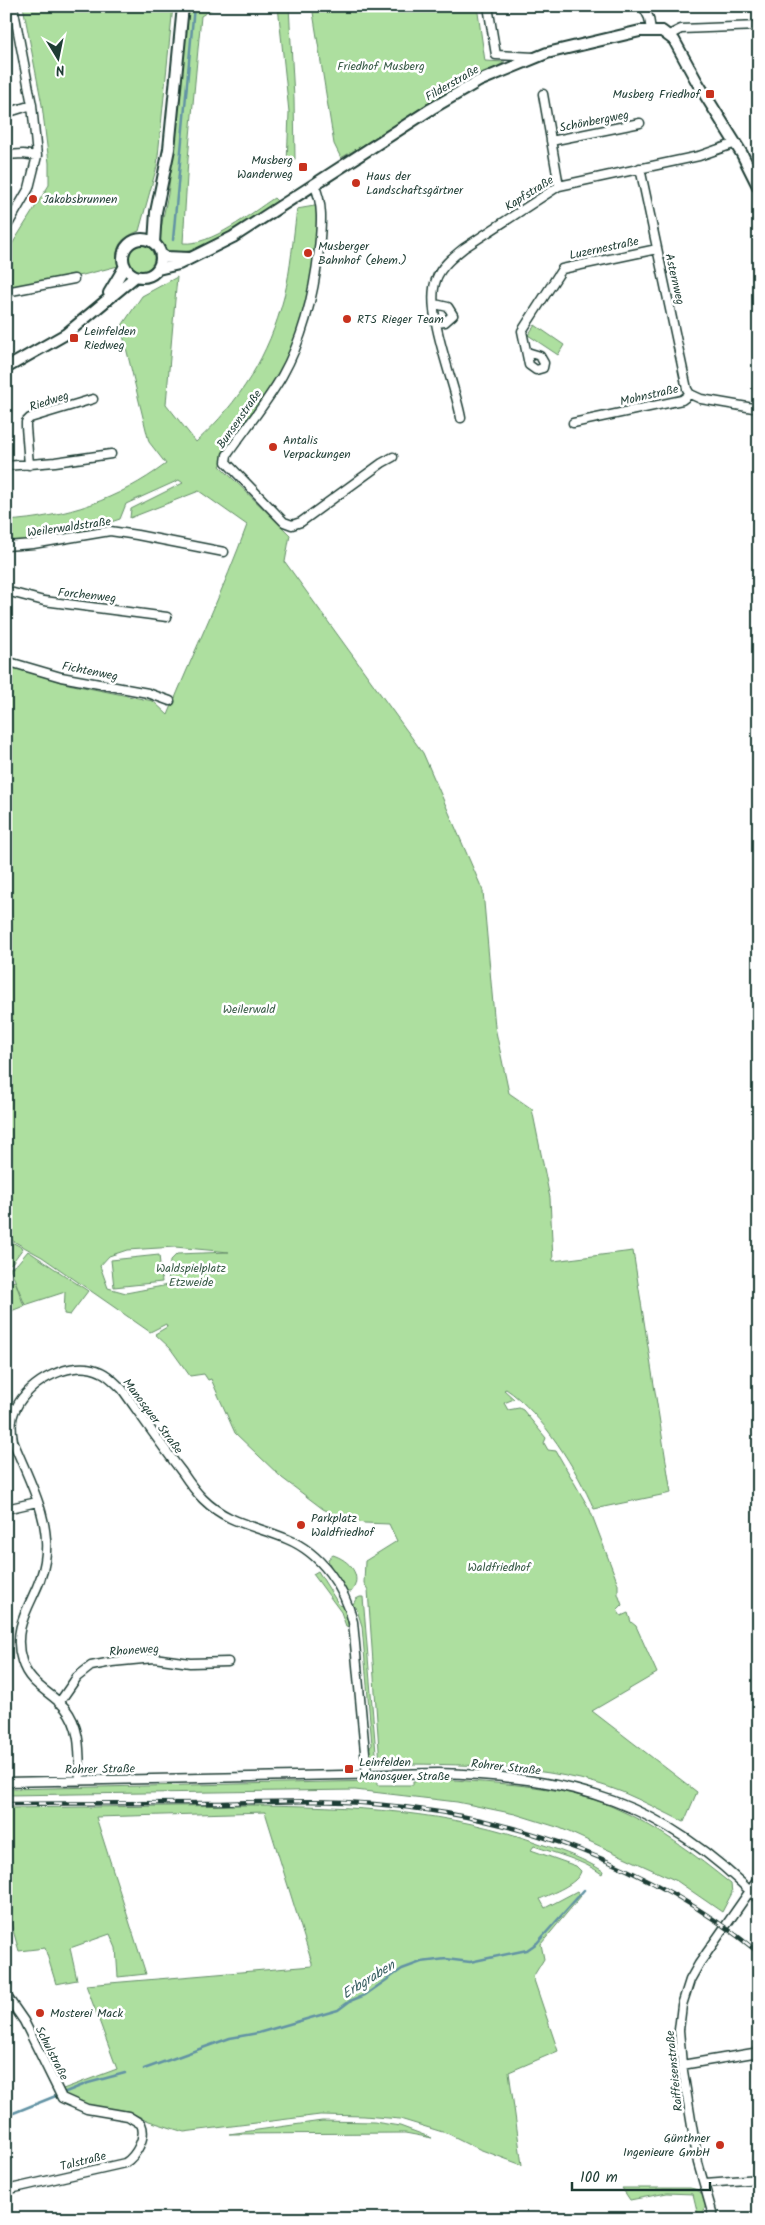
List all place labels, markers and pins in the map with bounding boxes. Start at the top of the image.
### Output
place label: Musberg Friedhof [613,85,701,104]
marker: Musberg Friedhof [704,88,716,100]
place label: Musberg Wanderweg [237,151,293,184]
marker: Musberg Wanderweg [297,161,309,173]
place label: Haus der Landschaftsgärtner [366,167,464,200]
marker: Haus der Landschaftsgärtner [350,177,362,189]
place label: Jakobsbrunnen [43,190,117,209]
marker: Jakobsbrunnen [27,193,39,205]
place label: Musberger Bahnhof (ehem.) [318,237,407,270]
marker: Musberger Bahnhof (ehem.) [302,247,314,259]
place label: RTS Rieger Team [357,310,444,329]
marker: RTS Rieger Team [341,313,353,325]
place label: Leinfelden Riedweg [84,322,136,355]
marker: Leinfelden Riedweg [68,332,80,344]
place label: Antalis Verpackungen [283,431,351,464]
marker: Antalis Verpackungen [267,441,279,453]
place label: Parkplatz Waldfriedhof [311,1509,376,1542]
marker: Parkplatz Waldfriedhof [295,1519,307,1531]
place label: Leinfelden Manosquer Straße [359,1753,450,1786]
marker: Leinfelden Manosquer Straße [343,1763,355,1775]
place label: Mosterei Mack [50,2004,124,2023]
marker: Mosterei Mack [34,2007,46,2019]
place label: Günthner Ingenieure GmbH [623,2129,711,2162]
marker: Günthner Ingenieure GmbH [714,2139,726,2151]

